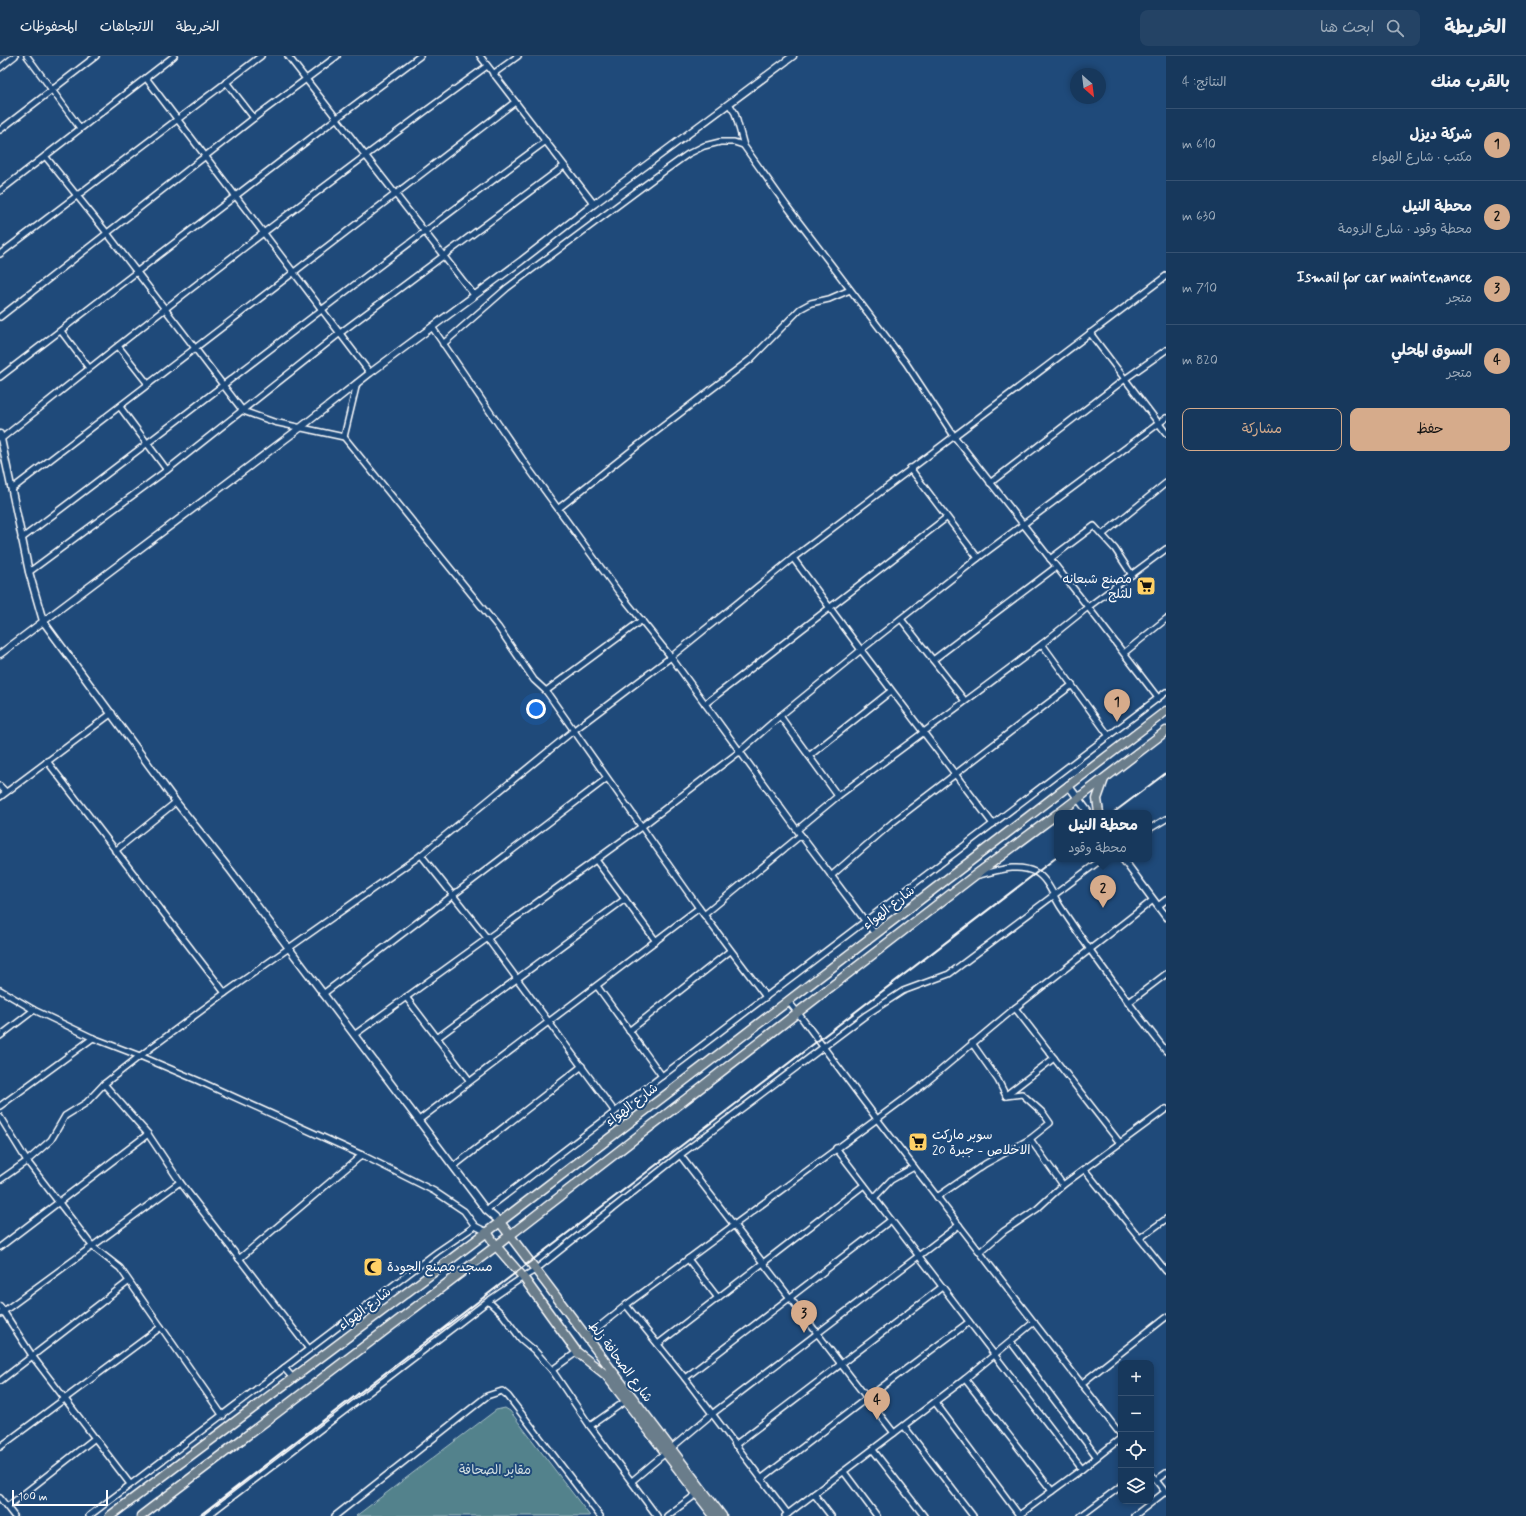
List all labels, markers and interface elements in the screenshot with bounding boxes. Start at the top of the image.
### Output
search box [1140,10,1420,46]
text: الخريطة [1444,15,1506,40]
icon: search [1384,17,1406,39]
text: المحفوظات [20,18,78,36]
text: الاتجاهات [100,18,154,36]
text: الخريطة [176,18,219,36]
text: ابحث هنا [1320,18,1374,38]
north arrow [1070,68,1106,104]
text: بالقرب منك [1431,71,1510,93]
text: النتائج: 4 [1182,74,1227,91]
text: شركة ديزل [1410,125,1472,145]
text: 610 m [1182,136,1216,153]
text: 1 [1494,136,1500,153]
text: مكتب · شارع الهواء [1372,149,1472,166]
text: محطة النيل [1402,197,1472,217]
text: 630 m [1182,208,1216,225]
text: 2 [1494,208,1500,225]
text: محطة وقود · شارع الزومة [1338,221,1472,238]
text: Ismail for car maintenance [1297,268,1472,288]
text: 710 m [1182,280,1217,297]
text: 3 [1494,280,1500,297]
text: متجر [1447,290,1472,307]
text: السوق المحلي [1391,341,1472,361]
text: 820 m [1182,352,1218,369]
text: 4 [1493,352,1501,369]
text: متجر [1447,365,1472,382]
button: مشاركة [1182,408,1342,451]
button: حفظ [1350,408,1510,451]
place label: مصنع شبعانه للثلج [1062,571,1132,603]
supermarket icon: مصنع شبعانه للثلج [1135,575,1157,597]
pin: 1 [1104,689,1130,722]
your location [526,699,546,719]
popup [1054,810,1152,862]
text: محطة النيل [1068,816,1138,836]
text: محطة وقود [1068,840,1127,857]
pin: 2 [1090,875,1116,908]
street label: شارع الهواء [859,882,919,934]
street label: شارع الهواء [602,1080,662,1130]
place label: سوبر ماركت الاخلاص - جبرة 20 [932,1127,1030,1159]
supermarket icon: سوبر ماركت الاخلاص - جبرة 20 [907,1131,929,1153]
mosque icon: مسجد مصنع الجودة [362,1256,384,1278]
place label: مسجد مصنع الجودة [387,1259,493,1277]
street label: شارع الهواء [335,1284,395,1334]
pin: 3 [791,1300,817,1333]
street label: شارع الصحافة زلط [584,1318,656,1406]
map controls [1118,1360,1154,1504]
button: + [1118,1360,1154,1396]
pin: 4 [864,1387,890,1420]
button: − [1118,1396,1154,1432]
button: locate [1118,1432,1154,1468]
park label: مقابر الصحافة [459,1462,531,1479]
button: layers [1118,1468,1154,1504]
scale bar [12,1488,108,1507]
text: 100 m [18,1490,48,1504]

